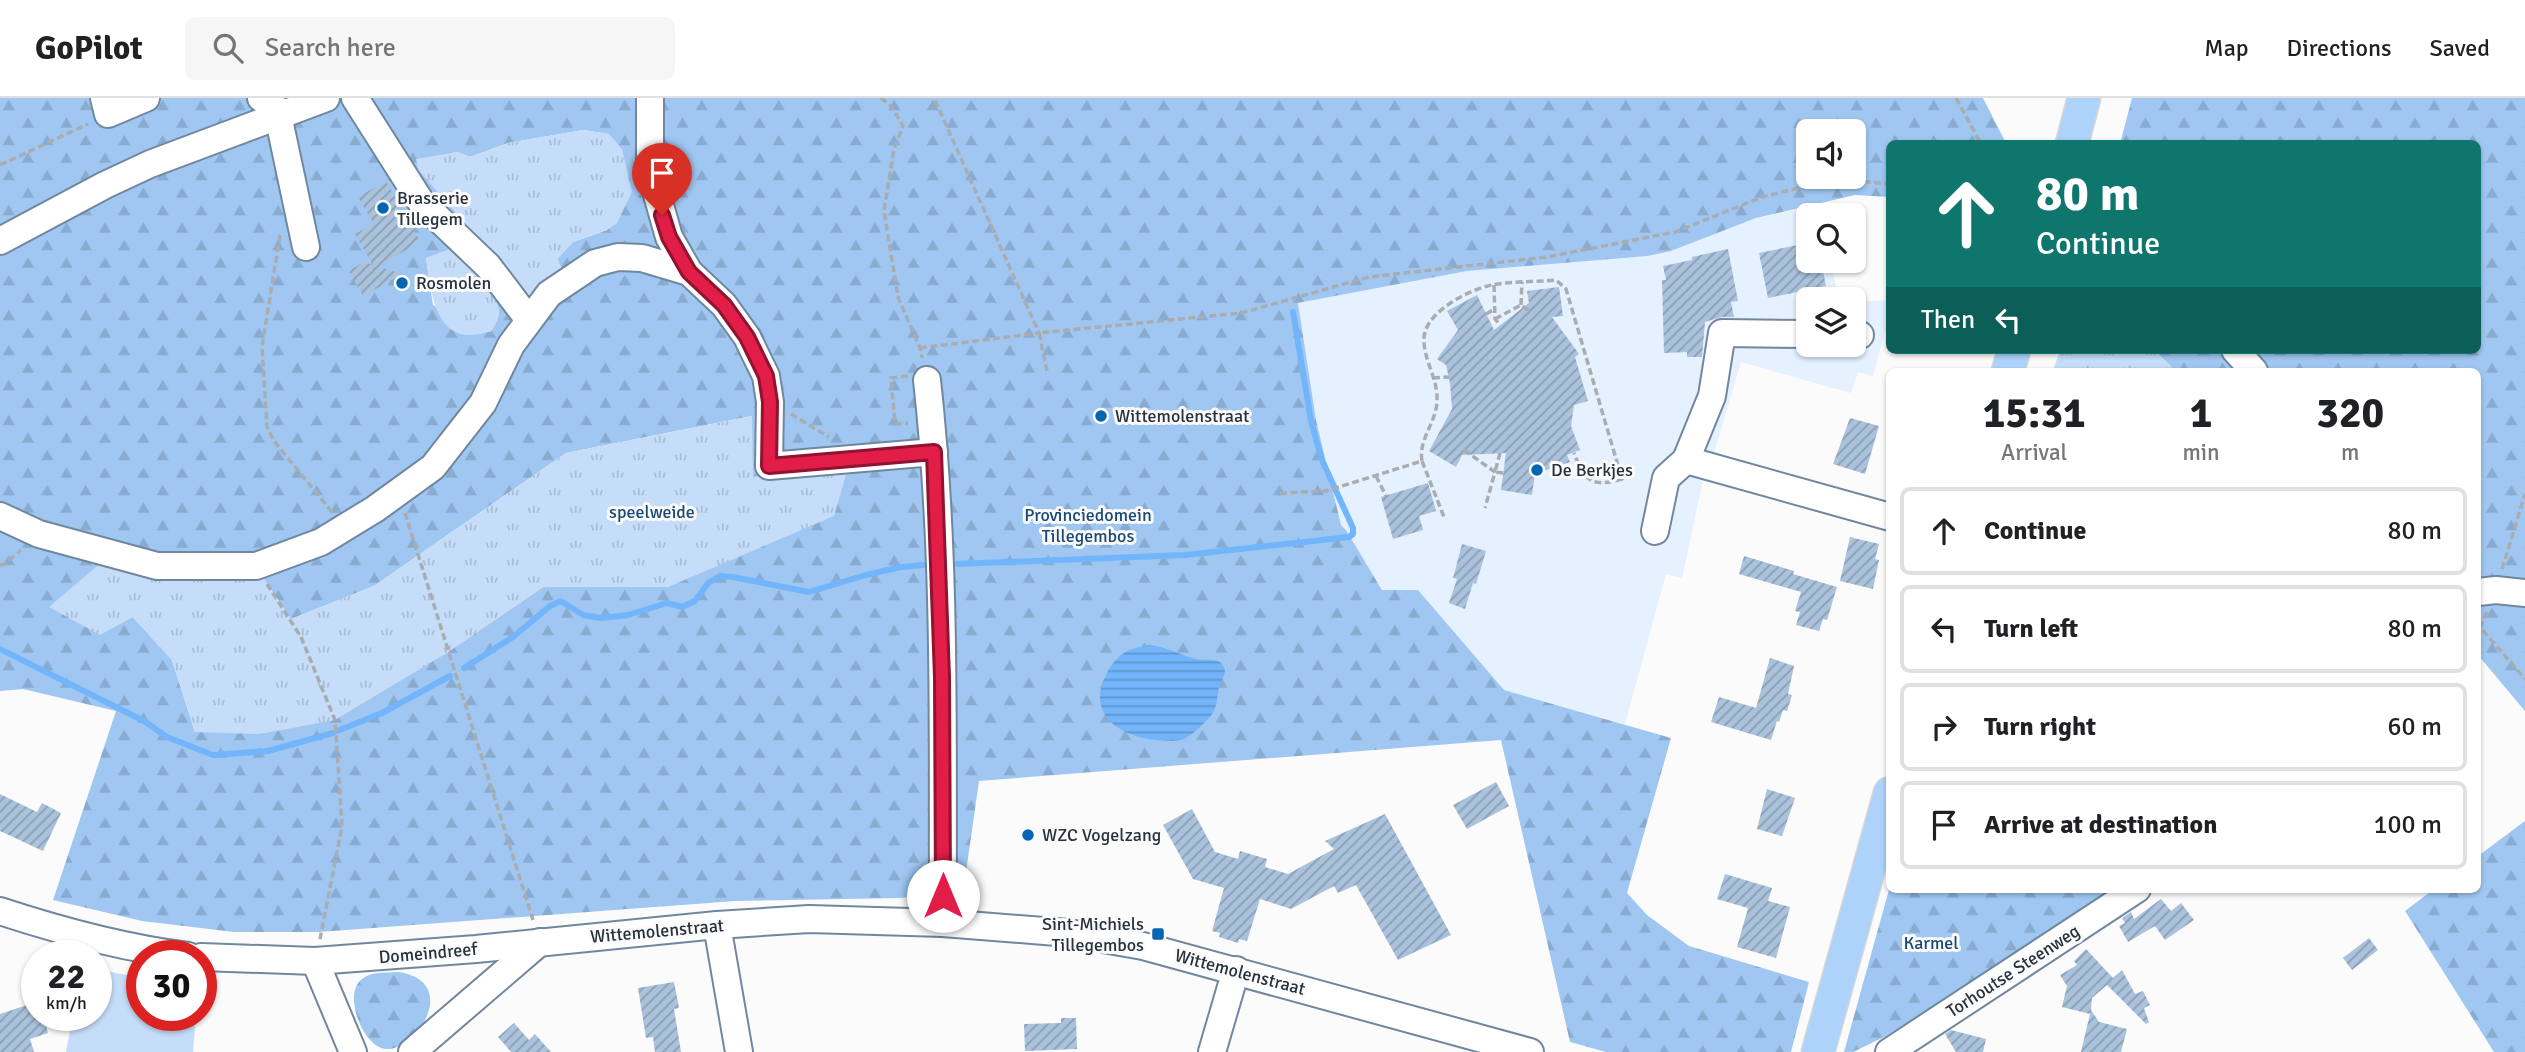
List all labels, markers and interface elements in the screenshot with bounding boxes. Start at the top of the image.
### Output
search box [185,17,675,80]
text: GoPilot [35,28,143,69]
icon: search [209,29,247,67]
text: Search here [265,32,396,64]
text: Map [2204,33,2249,63]
text: Directions [2287,33,2392,63]
text: Saved [2430,33,2490,63]
map controls [1796,119,1866,357]
button: sound [1796,119,1866,189]
pin [632,143,692,215]
icon: arrive [643,154,681,192]
text: 80 m [2036,164,2139,224]
icon: ahead [1921,168,2012,259]
place label: Brasserie Tillegem [397,187,469,230]
marker: Brasserie Tillegem [375,200,391,216]
button: search [1796,203,1866,273]
text: Continue [2036,224,2160,263]
place label: Rosmolen [416,272,491,294]
marker: Rosmolen [394,275,410,291]
button: layers [1796,287,1866,357]
icon: left [1989,301,2027,339]
text: Then [1921,304,1975,336]
text: 15:31 [1983,388,2086,439]
text: 1 [2190,388,2212,439]
text: 320 [2316,388,2384,439]
place label: Wittemolenstraat [1115,405,1249,427]
marker: Wittemolenstraat [1093,408,1109,424]
text: Arrival [2001,438,2067,467]
text: min [2182,438,2220,467]
text: m [2341,438,2359,467]
place label: De Berkjes [1551,459,1633,481]
marker: De Berkjes [1529,462,1545,478]
park label: speelweide [609,501,695,523]
park label: Provinciedomein Tillegembos [1024,504,1152,547]
icon: ahead [1925,512,1963,550]
text: Continue [1984,515,2086,547]
text: 80 m [2387,515,2442,547]
icon: left [1925,610,1963,648]
text: Turn left [1984,613,2078,645]
text: 80 m [2387,613,2442,645]
icon: right [1925,708,1963,746]
text: Turn right [1984,711,2096,743]
text: 60 m [2387,711,2442,743]
icon: arrive [1925,806,1963,844]
text: Arrive at destination [1984,809,2217,841]
text: 100 m [2373,809,2442,841]
place label: WZC Vogelzang [1042,824,1161,846]
marker: WZC Vogelzang [1020,827,1036,843]
position arrow [906,859,980,933]
place label: Sint-Michiels Tillegembos [1042,913,1144,956]
street label: Wittemolenstraat [589,914,725,948]
street label: Torhoutse Steenweg [1942,920,2084,1022]
marker: Sint-Michiels Tillegembos [1150,926,1166,942]
park label: Karmel [1903,932,1959,954]
street label: Domeindreef [378,938,479,968]
speed limit sign: 30 [126,940,217,1031]
street label: Wittemolenstraat [1172,944,1308,1000]
text: 22 [48,955,85,998]
text: km/h [46,992,87,1014]

